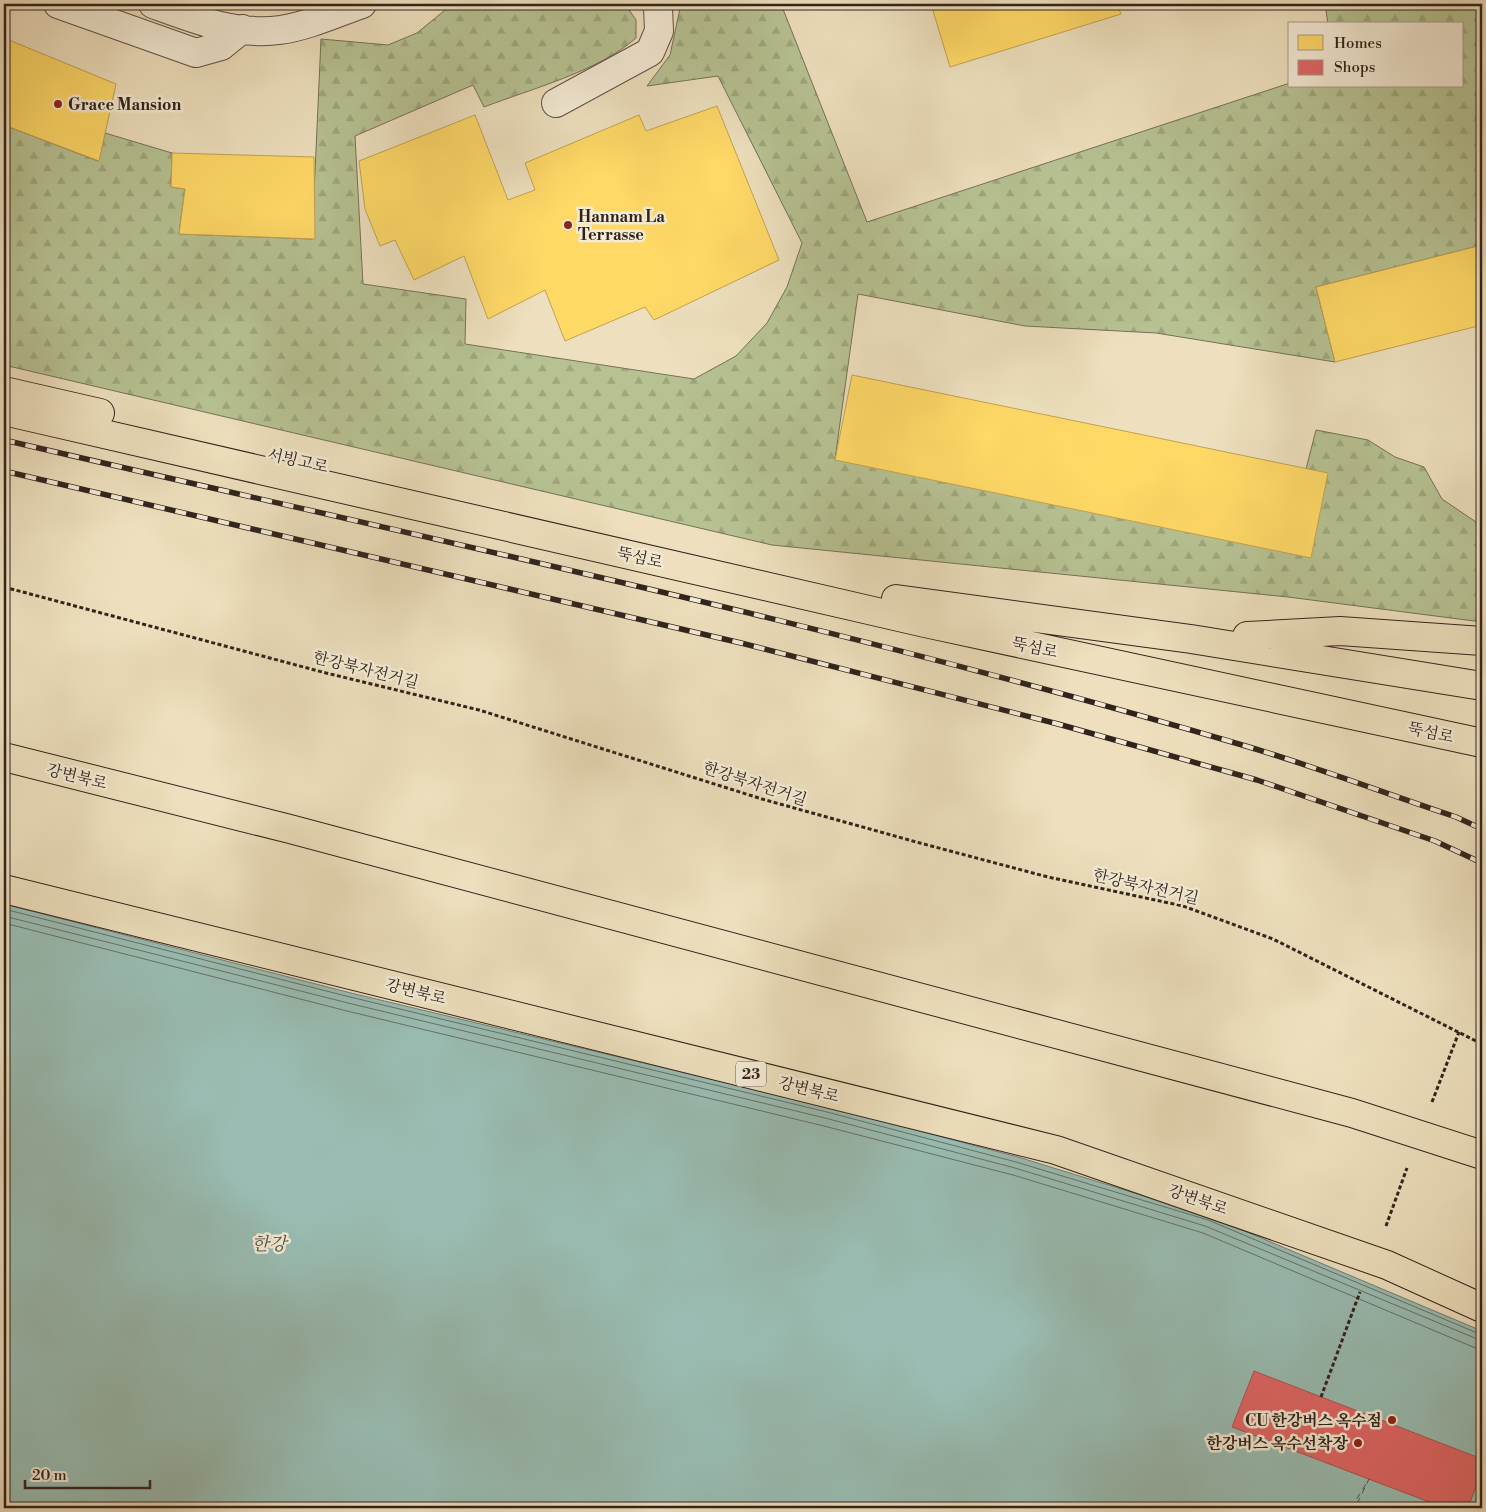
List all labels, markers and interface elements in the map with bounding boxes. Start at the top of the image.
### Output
legend [1288,22,1464,88]
text: Homes [1334,34,1382,53]
text: Shops [1334,58,1375,77]
place label: Grace Mansion [68,95,181,115]
marker: Grace Mansion [52,98,64,110]
place label: Hannam La Terrasse [578,207,665,245]
marker: Hannam La Terrasse [562,219,574,231]
street label: 서빙고로 [265,444,331,478]
street label: 뚝섬로 [615,543,665,573]
street label: 뚝섬로 [1010,633,1060,663]
street label: 한강북자전거길 [311,647,421,693]
street label: 뚝섬로 [1406,718,1456,748]
street label: 한강북자전거길 [700,758,809,810]
street label: 강변북로 [44,760,110,794]
street label: 한강북자전거길 [1091,865,1201,909]
street label: 강변북로 [383,975,449,1009]
road number: 23 [736,1062,766,1086]
street label: 강변북로 [776,1073,842,1107]
street label: 강변북로 [1165,1180,1231,1220]
water label: 한강 [252,1233,289,1256]
place label: CU 한강버스 옥수점 [1245,1411,1382,1431]
marker: CU 한강버스 옥수점 [1386,1414,1398,1426]
place label: 한강버스 옥수선착장 [1206,1434,1349,1454]
marker: 한강버스 옥수선착장 [1352,1437,1364,1449]
scale bar [25,1457,150,1489]
text: 20 m [32,1466,67,1485]

